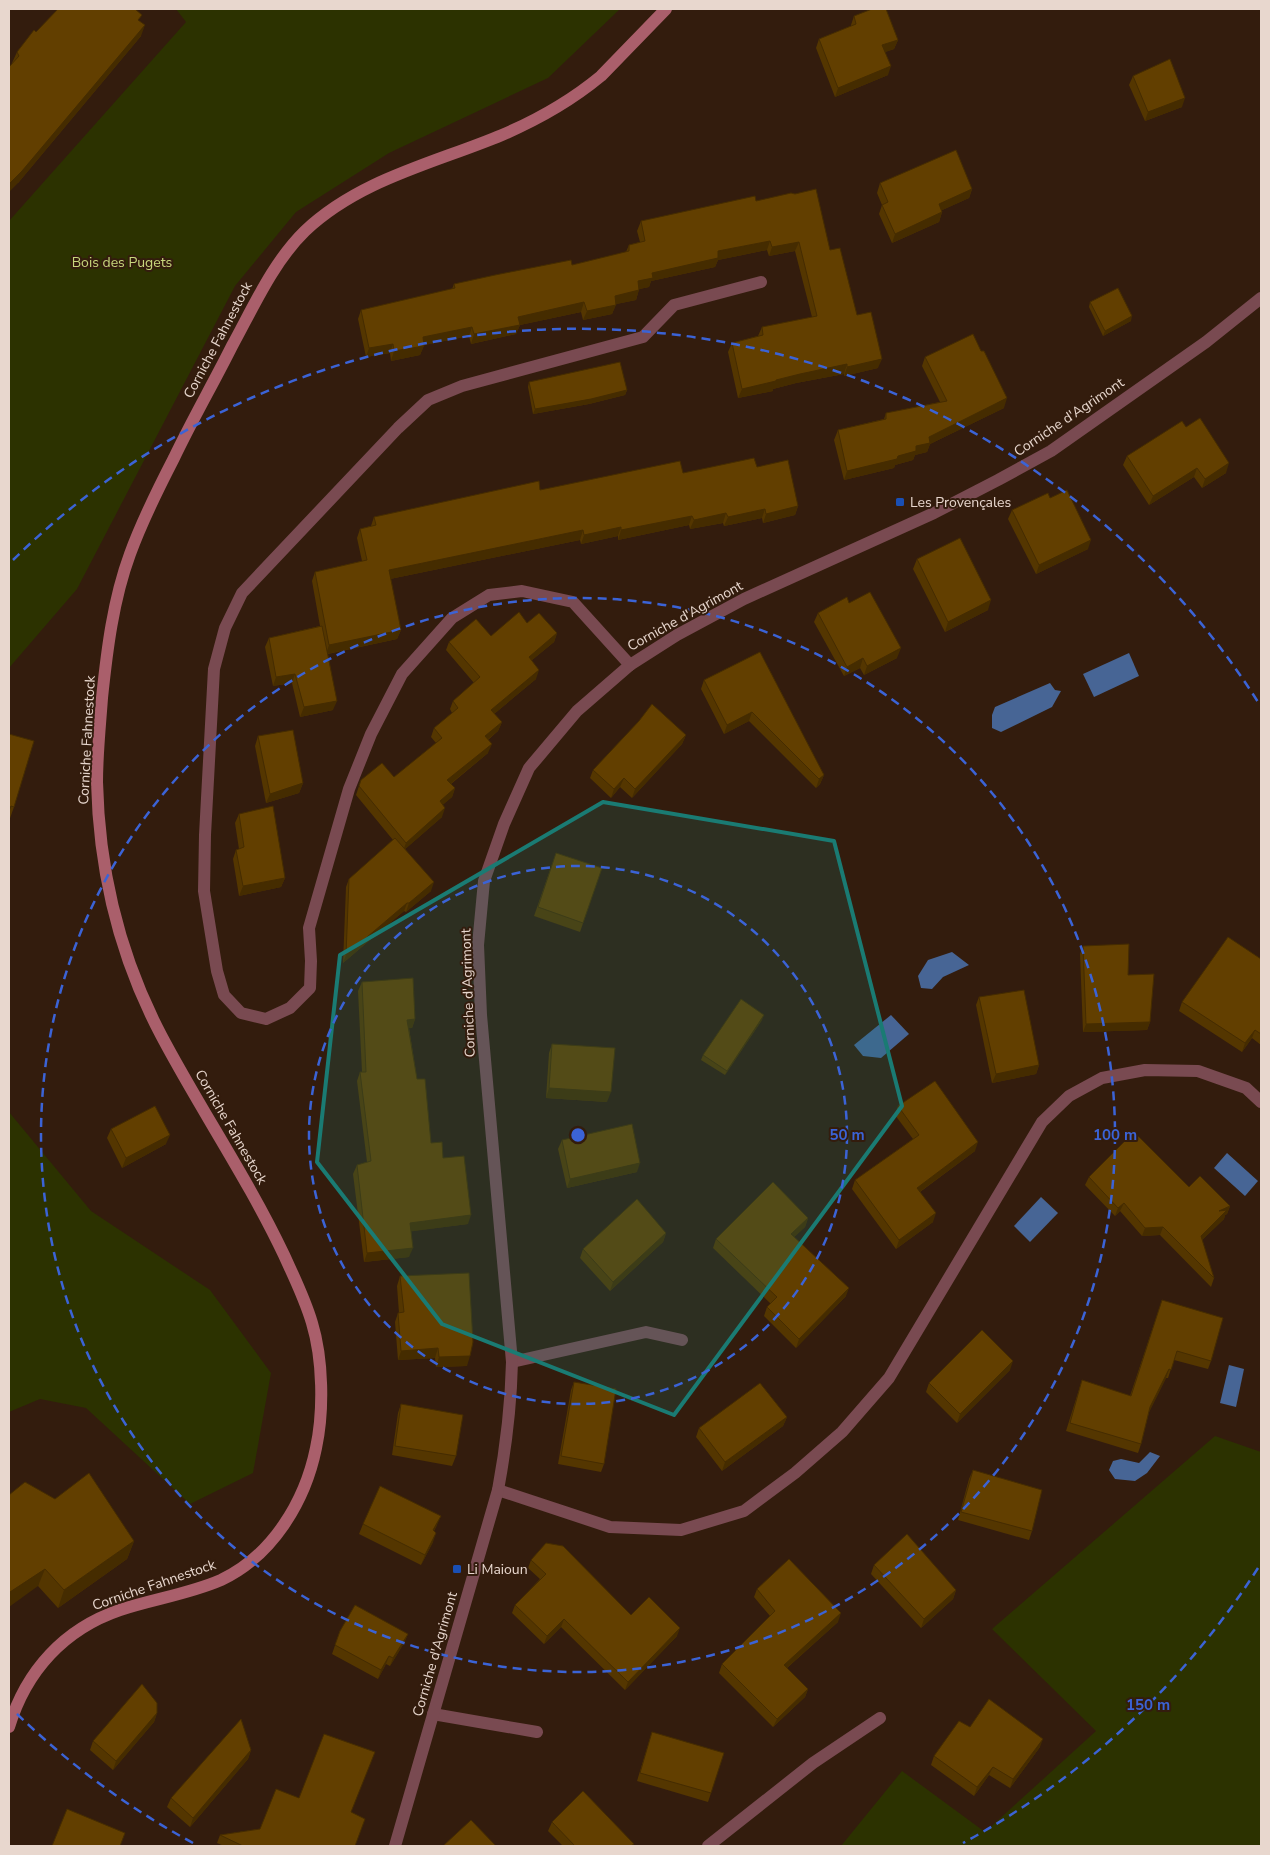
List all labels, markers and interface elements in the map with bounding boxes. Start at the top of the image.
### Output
park label: Bois des Pugets [72,253,173,272]
street label: Corniche Fahnestock [179,278,257,402]
street label: Corniche d'Agrimont [1010,373,1128,461]
place label: Les Provençales [910,493,1012,512]
marker: Les Provençales [894,496,906,508]
street label: Corniche d'Agrimont [624,576,746,656]
street label: Corniche Fahnestock [74,674,100,805]
street label: Corniche d'Agrimont [456,928,480,1058]
street label: Corniche Fahnestock [190,1066,272,1189]
text: 50 m [829,1125,865,1145]
text: 100 m [1093,1125,1137,1145]
centre of rings [569,1126,587,1144]
street label: Corniche Fahnestock [90,1555,219,1615]
place label: Li Maioun [467,1560,528,1579]
marker: Li Maioun [451,1563,463,1575]
street label: Corniche d'Agrimont [408,1589,462,1719]
text: 150 m [1126,1695,1170,1715]

